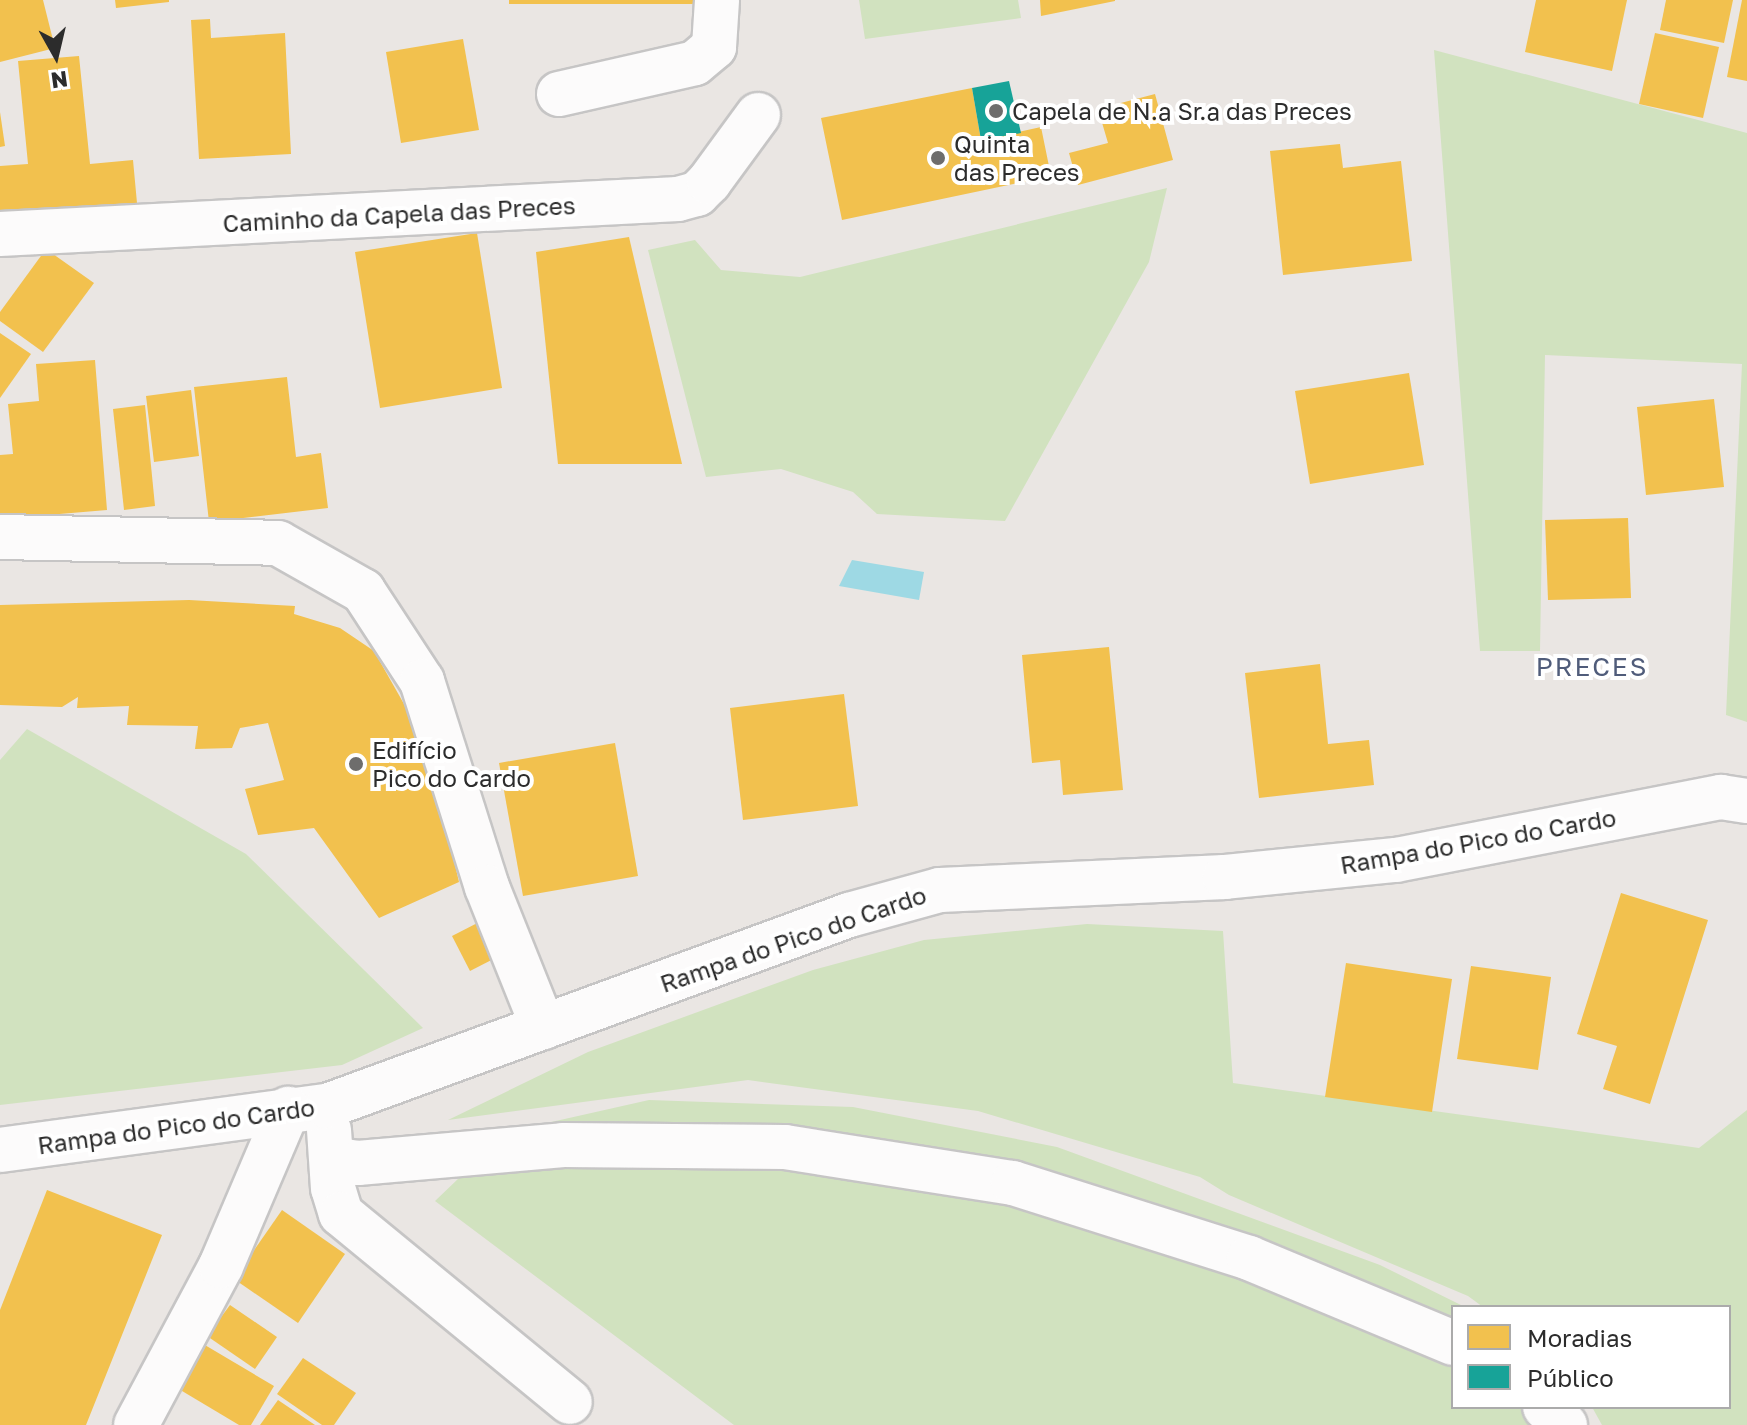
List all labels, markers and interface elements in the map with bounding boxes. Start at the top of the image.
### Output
north arrow [16,16,96,96]
text: N [49,66,70,95]
place label: Capela de N.ª Sr.ª das Preces [1012,97,1352,125]
marker: Capela de N.ª Sr.ª das Preces [987,102,1005,120]
place label: Quinta das Preces [954,130,1080,186]
marker: Quinta das Preces [929,149,947,167]
street label: Caminho da Capela das Preces [222,190,576,238]
district label: PRECES [1536,651,1648,683]
place label: Edifício Pico do Cardo [372,736,531,792]
marker: Edifício Pico do Cardo [347,755,365,773]
street label: Rampa do Pico do Cardo [1338,803,1618,879]
street label: Rampa do Pico do Cardo [656,880,930,998]
street label: Rampa do Pico do Cardo [36,1092,316,1160]
legend [1451,1305,1731,1409]
text: Moradias [1527,1323,1632,1352]
text: Público [1527,1363,1614,1392]

